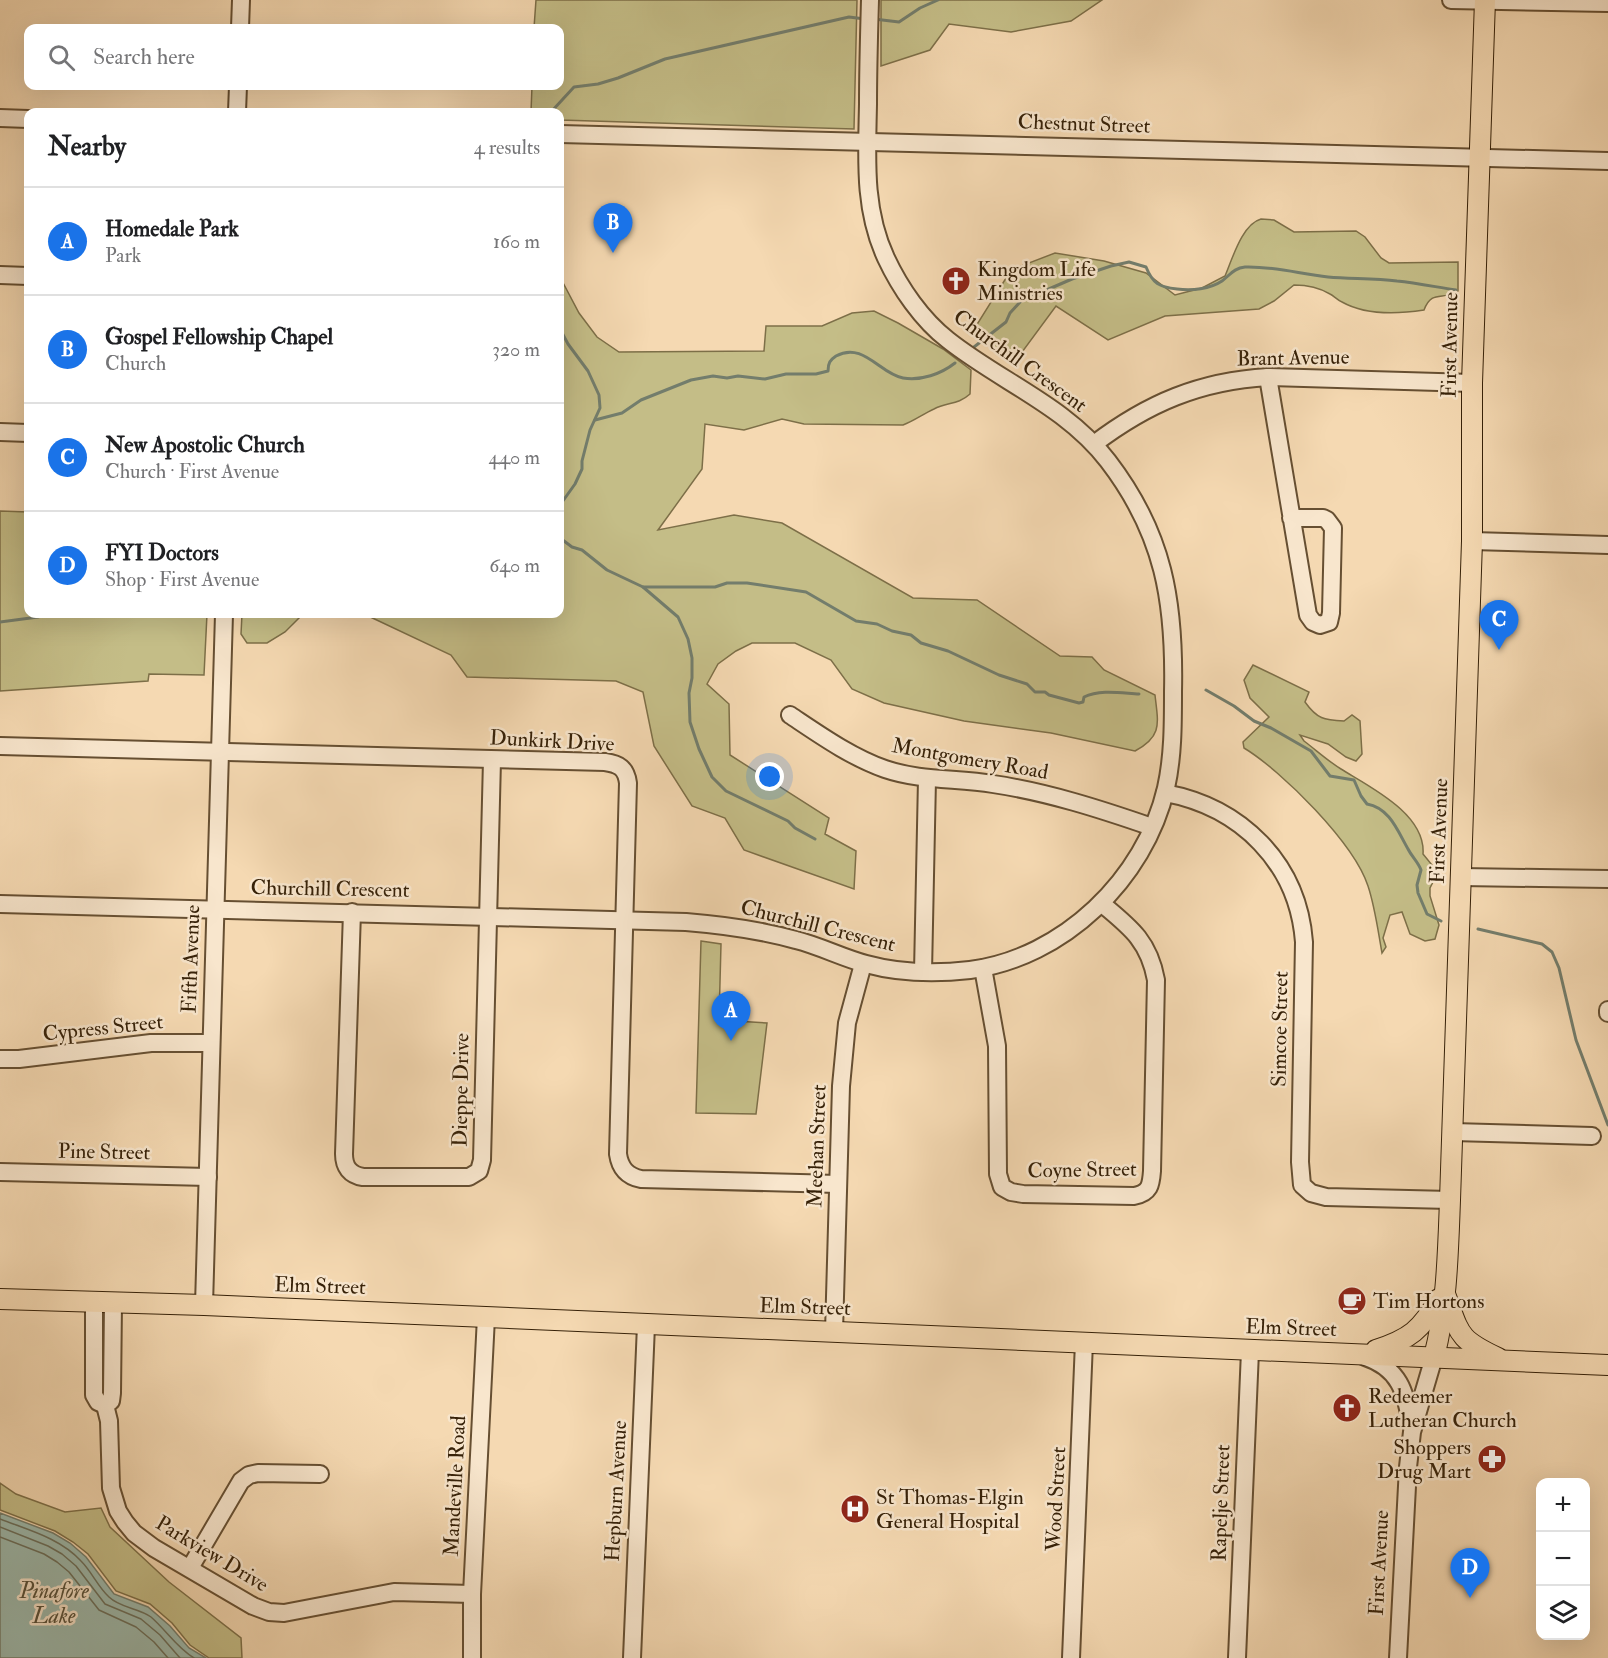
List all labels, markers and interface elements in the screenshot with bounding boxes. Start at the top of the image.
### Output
search box [24,24,564,90]
icon: search [45,41,78,74]
text: Search here [93,43,195,71]
street label: Chestnut Street [1017,108,1151,140]
text: Nearby [48,131,126,163]
text: 4 results [474,135,540,160]
pin: B [594,204,632,253]
text: Homedale Park [105,215,239,243]
text: A [61,229,74,254]
text: 160 m [493,229,540,254]
text: Park [105,243,141,268]
place label: Kingdom Life Ministries [977,256,1096,307]
church icon: Kingdom Life Ministries [940,265,972,297]
street label: First Avenue [1436,292,1464,398]
street label: Churchill Crescent [948,303,1092,419]
text: Gospel Fellowship Chapel [105,323,333,351]
text: B [61,337,74,362]
text: 320 m [492,337,540,362]
street label: Brant Avenue [1236,344,1350,372]
text: Church [105,351,166,376]
text: New Apostolic Church [105,431,305,459]
text: C [60,445,75,470]
text: 440 m [488,445,540,470]
text: Church · First Avenue [105,459,279,484]
text: FYI Doctors [105,539,219,567]
text: D [59,553,76,578]
text: 640 m [489,553,540,578]
text: Shop · First Avenue [105,567,259,592]
pin: C [1480,600,1518,650]
street label: Dunkirk Drive [489,724,615,758]
street label: Montgomery Road [890,732,1051,786]
your location [755,762,784,791]
street label: First Avenue [1424,778,1454,884]
street label: Churchill Crescent [250,874,410,904]
street label: Churchill Crescent [738,894,898,958]
street label: Fifth Avenue [176,904,206,1014]
street label: Simcoe Street [1265,971,1295,1087]
pin: A [712,992,750,1041]
street label: Cypress Street [41,1008,165,1048]
street label: Dieppe Drive [447,1033,475,1147]
street label: Meehan Street [801,1084,833,1208]
street label: Pine Street [58,1138,151,1166]
street label: Coyne Street [1027,1156,1137,1184]
street label: Elm Street [274,1271,367,1301]
cafe icon: Tim Hortons [1336,1285,1368,1317]
place label: Tim Hortons [1373,1288,1484,1315]
street label: Elm Street [759,1292,852,1322]
street label: Elm Street [1245,1313,1338,1343]
place label: Redeemer Lutheran Church [1368,1383,1517,1434]
church icon: Redeemer Lutheran Church [1331,1392,1363,1424]
street label: Mandeville Road [438,1414,472,1557]
street label: Hepburn Avenue [599,1419,633,1562]
place label: Shoppers Drug Mart [1377,1434,1471,1485]
pharmacy icon: Shoppers Drug Mart [1476,1443,1508,1475]
street label: Rapelje Street [1205,1444,1237,1562]
street label: Wood Street [1040,1446,1072,1553]
map controls [1536,1478,1590,1640]
button: + [1536,1478,1590,1532]
place label: St Thomas-Elgin General Hospital [876,1484,1024,1535]
hospital icon: St Thomas-Elgin General Hospital [839,1493,871,1525]
street label: First Avenue [1363,1509,1395,1616]
street label: Parkview Drive [151,1510,274,1598]
button: − [1536,1532,1590,1586]
pin: D [1450,1548,1490,1598]
water label: Pinafore Lake [18,1577,90,1630]
button: layers [1536,1586,1590,1640]

